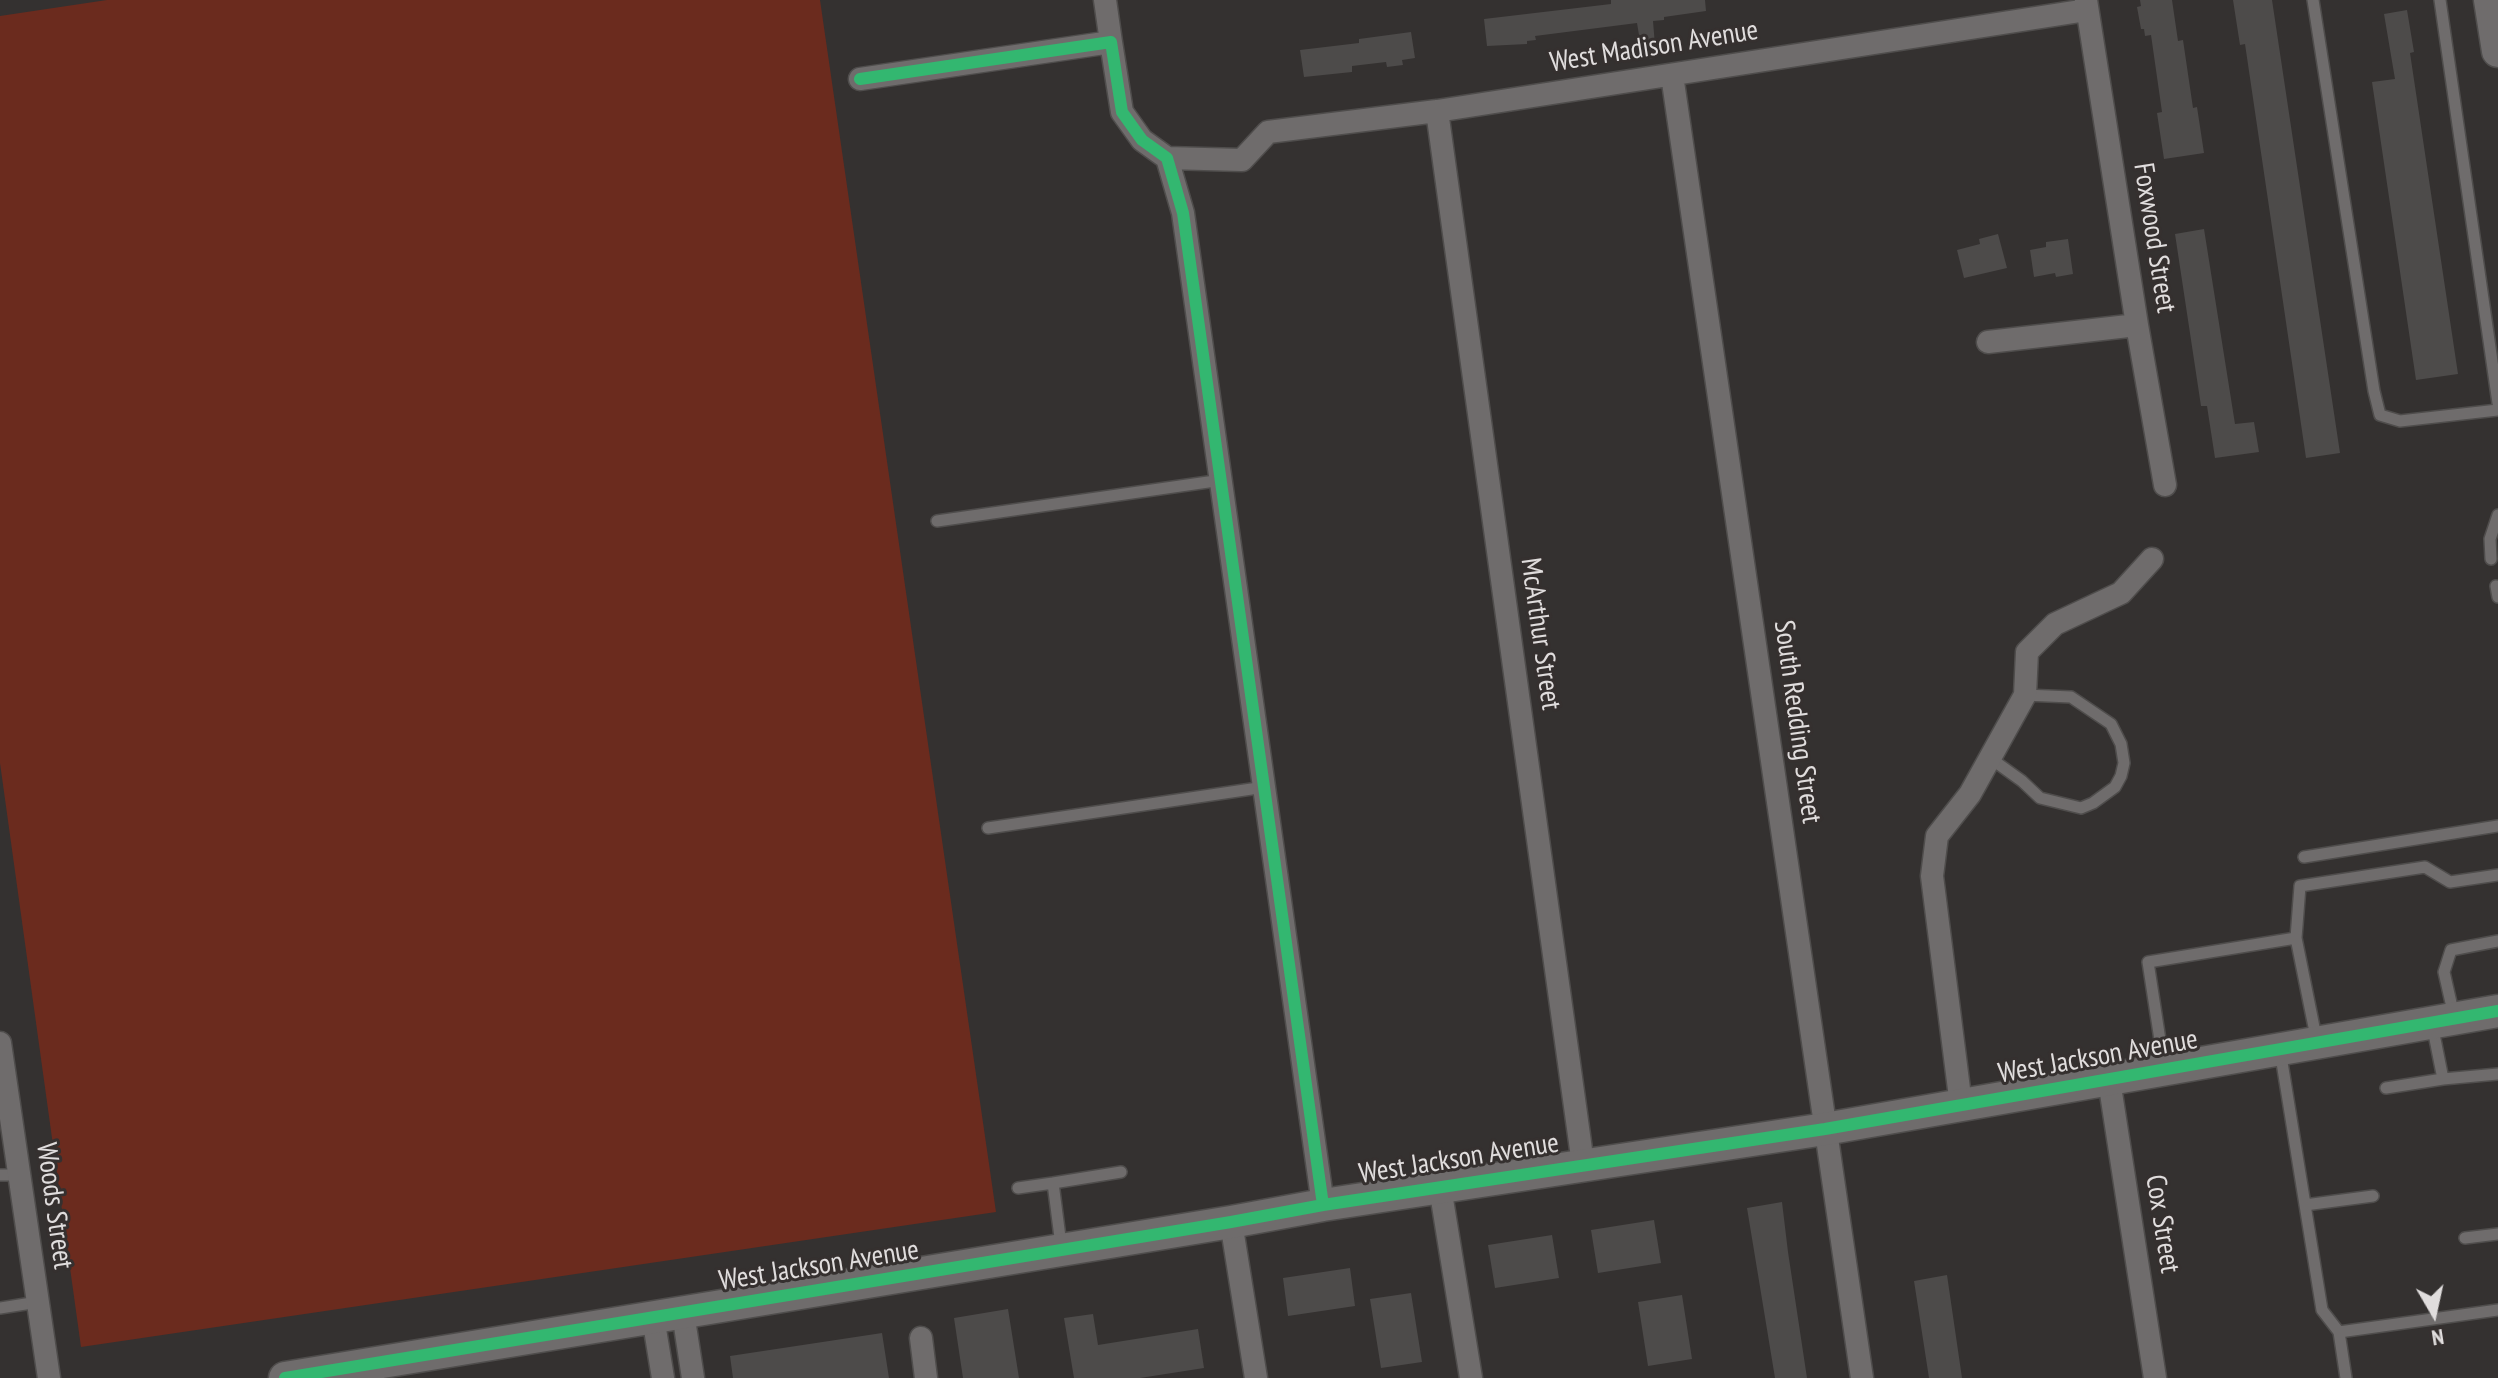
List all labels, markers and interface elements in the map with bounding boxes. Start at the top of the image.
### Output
street label: West Madison Avenue [1548,14,1760,80]
street label: Foxwood Street [2126,161,2182,315]
street label: McArthur Street [1513,556,1567,712]
street label: South Redding Street [1766,618,1828,826]
street label: West Jackson Avenue [1996,1023,2200,1091]
street label: West Jackson Avenue [1357,1127,1561,1191]
street label: Woods Street [28,1141,80,1271]
street label: Cox Street [2138,1172,2186,1276]
street label: West Jackson Avenue [717,1234,921,1298]
north arrow [2394,1274,2474,1354]
text: N [2430,1323,2446,1352]

